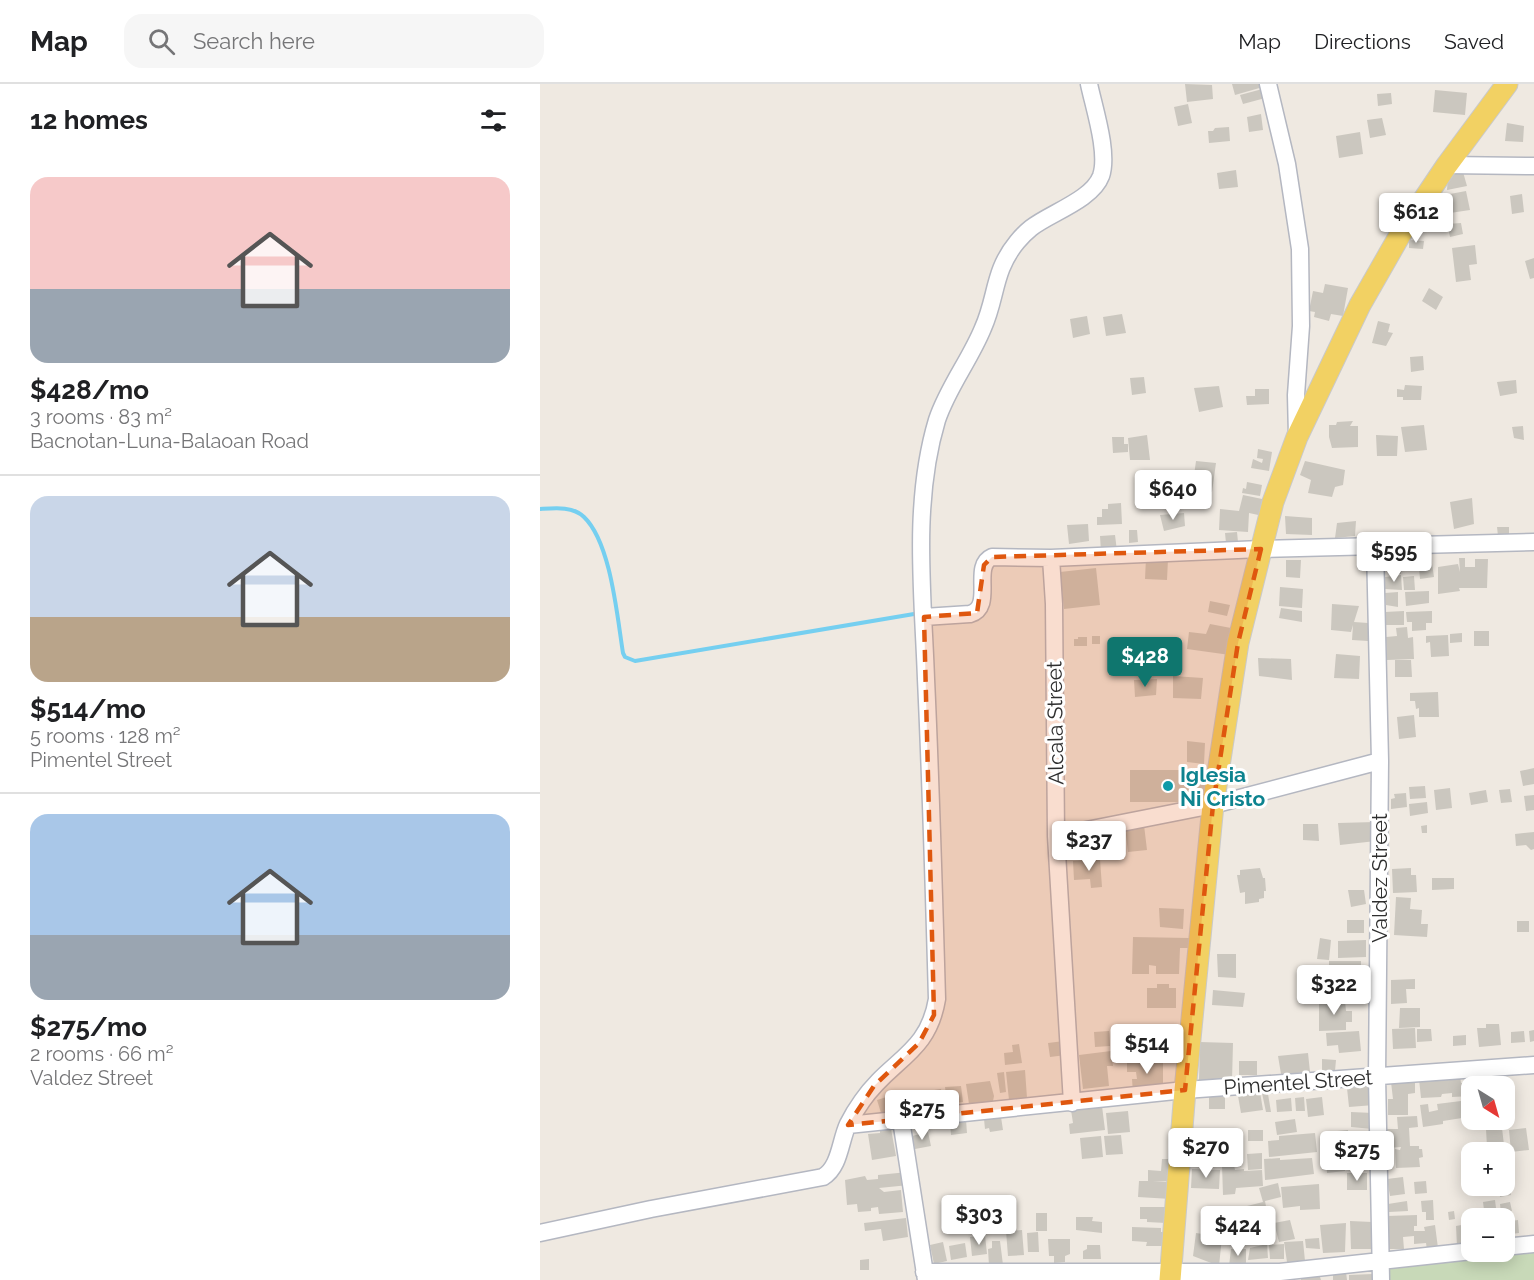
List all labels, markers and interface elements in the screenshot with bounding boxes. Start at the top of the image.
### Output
search box [124,14,544,68]
text: Map [30,25,88,58]
icon: search [145,25,178,58]
text: Search here [193,28,315,54]
text: Map [1238,29,1281,54]
text: Directions [1314,29,1411,54]
text: Saved [1444,29,1504,54]
icon: filters [477,104,510,137]
text: 12 homes [30,105,148,135]
pin: $612 [1380,193,1452,244]
text: $612 [1393,200,1439,224]
icon: home [216,216,324,324]
text: $428/mo [30,375,149,405]
text: 3 rooms · 83 m² [30,405,172,429]
text: Bacnotan-Luna-Balaoan Road [30,429,309,453]
pin: $640 [1137,470,1209,521]
text: $640 [1149,477,1197,501]
pin: $595 [1358,532,1430,583]
icon: home [216,535,324,643]
text: $595 [1371,539,1417,563]
pin: $428 [1109,637,1181,688]
text: $428 [1121,644,1169,668]
street label: Alcala Street [1041,661,1069,785]
text: $514/mo [30,694,146,724]
text: 5 rooms · 128 m² [30,724,181,748]
text: Pimentel Street [30,748,172,772]
place label: Iglesia Ni Cristo [1180,762,1266,811]
marker: Iglesia Ni Cristo [1161,779,1175,793]
street label: Valdez Street [1367,813,1392,943]
pin: $237 [1053,821,1125,872]
text: $237 [1066,828,1112,852]
icon: home [216,853,324,961]
pin: $322 [1298,965,1370,1016]
text: $322 [1311,972,1357,996]
text: $275/mo [30,1012,147,1042]
pin: $514 [1111,1024,1183,1075]
text: $514 [1124,1031,1170,1055]
text: 2 rooms · 66 m² [30,1042,173,1066]
street label: Pimentel Street [1223,1064,1373,1100]
text: Valdez Street [30,1066,153,1090]
north arrow [1461,1076,1515,1130]
map controls [1461,1076,1515,1262]
pin: $275 [886,1090,958,1141]
text: $275 [899,1097,945,1121]
pin: $270 [1170,1128,1242,1179]
pin: $275 [1321,1131,1393,1182]
text: $270 [1182,1135,1230,1159]
text: $275 [1334,1138,1380,1162]
button: + [1461,1142,1515,1196]
pin: $303 [943,1195,1015,1246]
text: $303 [955,1202,1003,1226]
pin: $424 [1202,1206,1274,1257]
button: − [1461,1208,1515,1262]
text: $424 [1215,1213,1261,1237]

